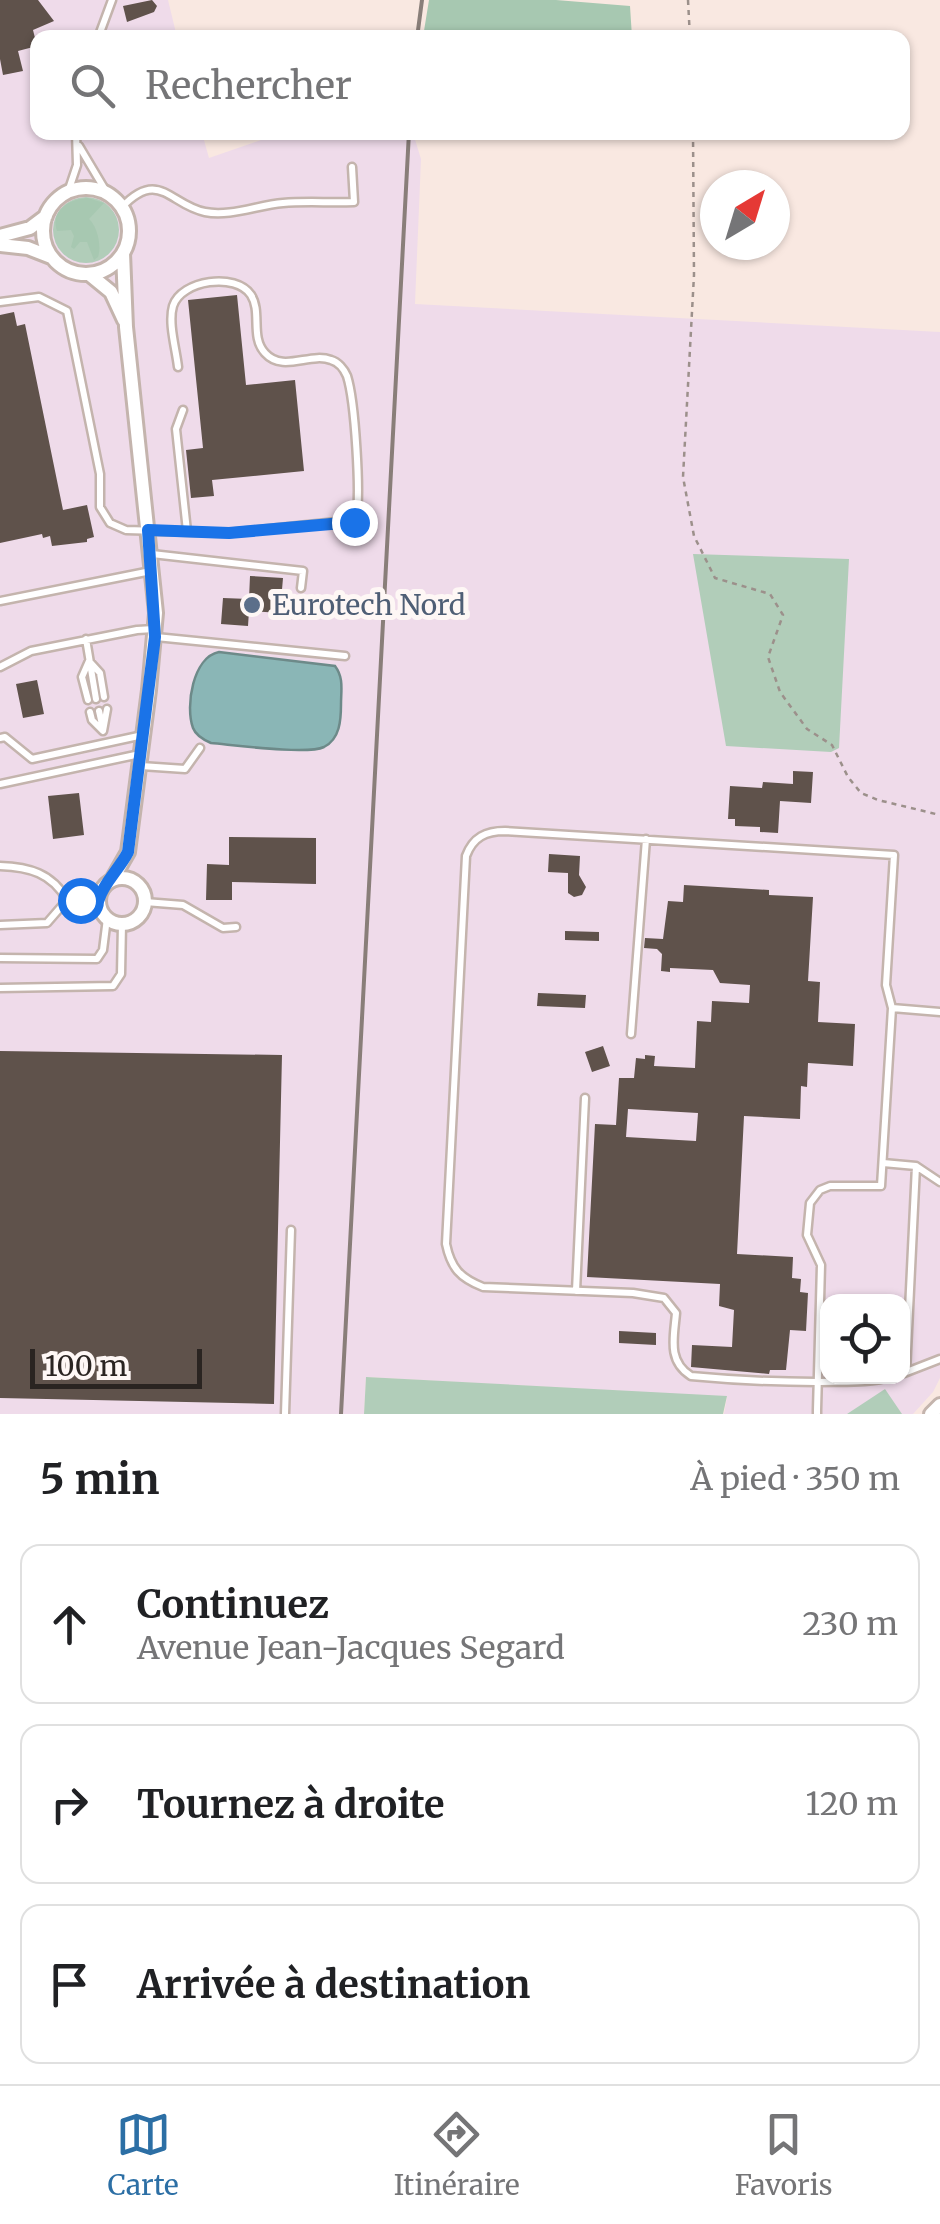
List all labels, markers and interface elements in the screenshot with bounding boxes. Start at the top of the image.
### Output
search box [30,30,910,140]
icon: search [65,58,120,113]
text: Rechercher [145,62,352,109]
north arrow [700,170,790,260]
route end [332,500,378,546]
place label: Eurotech Nord [272,587,466,623]
marker: Eurotech Nord [241,594,263,616]
route start [58,878,104,924]
map controls [820,1294,910,1384]
button: locate [820,1294,910,1384]
scale bar [30,1344,202,1388]
text: 100 m [45,1348,127,1384]
text: 5 min [40,1453,159,1505]
text: À pied · 350 m [690,1459,900,1499]
text: Continuez [137,1581,329,1628]
icon: ahead [42,1597,97,1652]
text: 230 m [802,1604,898,1644]
text: Avenue Jean-Jacques Segard [137,1628,565,1668]
icon: right [42,1777,97,1832]
text: Tournez à droite [137,1781,445,1828]
text: 120 m [806,1784,898,1824]
icon: arrive [42,1957,97,2012]
text: Arrivée à destination [137,1961,530,2008]
tab: Carte [108,2107,179,2203]
tab: Itinéraire [394,2107,520,2203]
tab: Favoris [735,2107,832,2203]

